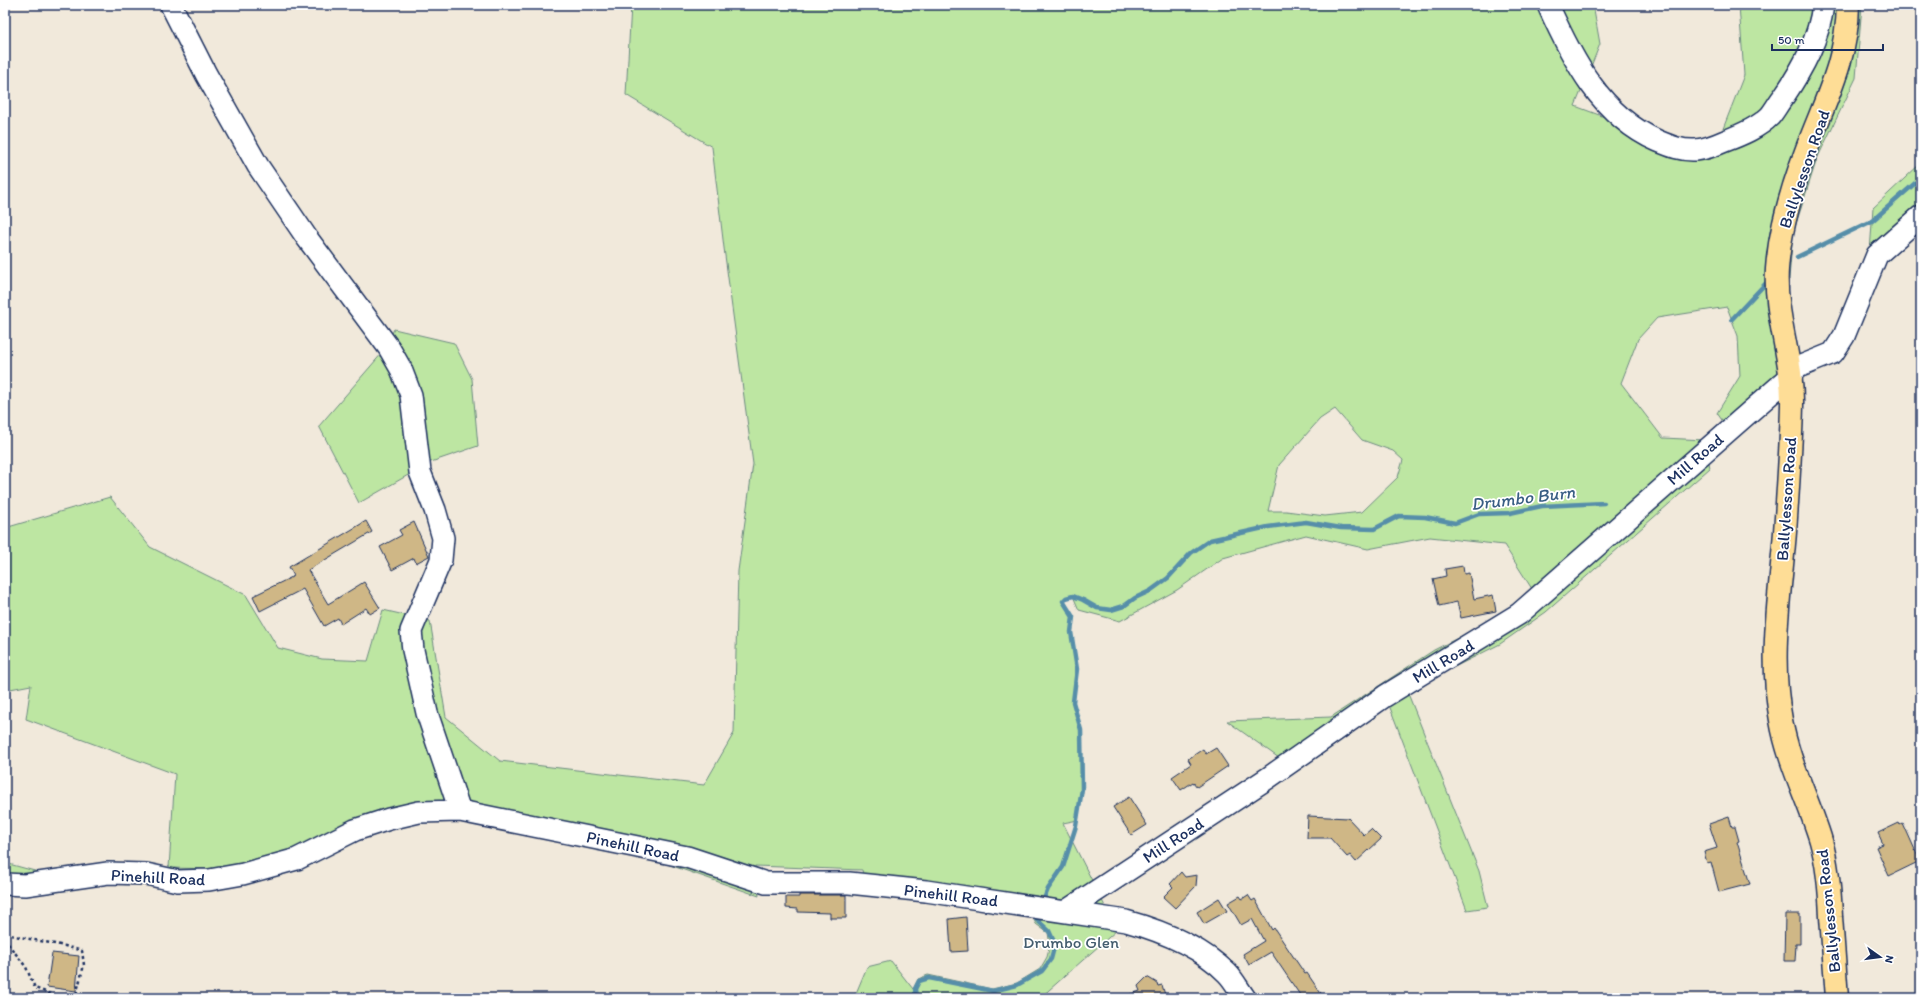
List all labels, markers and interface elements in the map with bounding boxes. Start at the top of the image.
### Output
scale bar [1772,26,1883,52]
text: 50 m [1778,33,1804,47]
street label: Ballylesson Road [1774,107,1834,231]
street label: Mill Road [1663,429,1728,489]
street label: Ballylesson Road [1772,436,1800,562]
water label: Drumbo Burn [1470,481,1577,515]
street label: Mill Road [1409,634,1478,687]
street label: Mill Road [1139,813,1208,867]
street label: Pinehill Road [585,826,681,866]
street label: Ballylesson Road [1812,848,1844,974]
street label: Pinehill Road [110,865,206,889]
street label: Pinehill Road [903,879,999,911]
park label: Drumbo Glen [1023,932,1119,952]
north arrow [1860,937,1900,977]
text: N [1882,954,1896,964]

